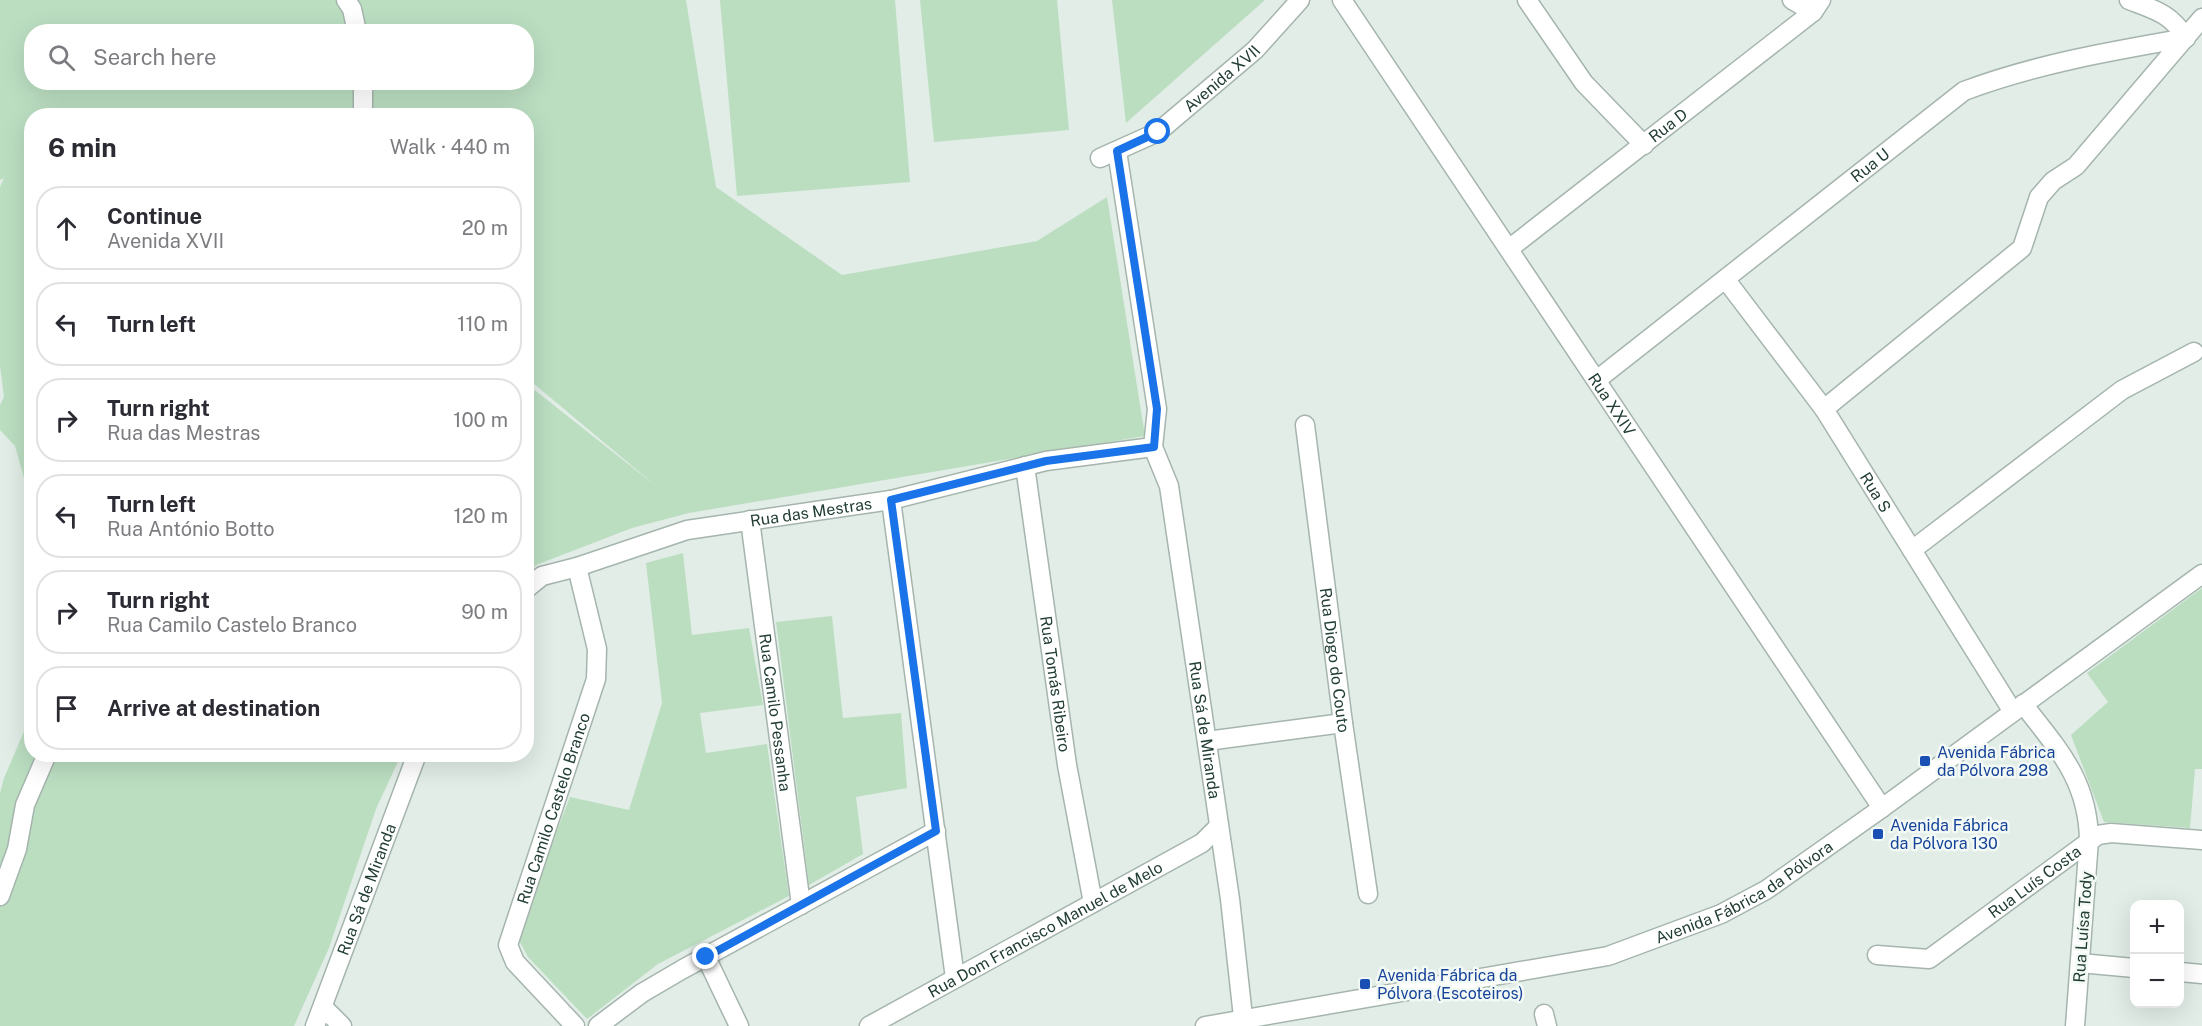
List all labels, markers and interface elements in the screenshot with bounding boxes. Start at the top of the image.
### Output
search box [24,24,534,90]
icon: search [45,41,78,74]
street label: Avenida XVII [1180,41,1264,116]
text: Search here [93,44,217,70]
street label: Rua D [1645,104,1691,146]
route start [1144,118,1170,144]
text: 6 min [48,132,117,163]
text: Walk · 440 m [390,135,510,159]
street label: Rua U [1847,144,1893,186]
text: Continue [107,203,202,229]
icon: ahead [50,212,83,245]
text: 20 m [462,216,508,240]
text: Avenida XVII [107,229,224,253]
icon: left [50,308,83,341]
text: Turn left [107,311,196,337]
text: 110 m [457,312,508,336]
street label: Rua XXIV [1584,369,1640,439]
text: Turn right [107,395,210,421]
icon: right [50,404,83,437]
text: 100 m [453,408,508,432]
text: Rua das Mestras [107,421,260,445]
street label: Rua S [1856,469,1895,516]
text: Turn left [107,491,196,517]
street label: Rua das Mestras [749,493,873,530]
icon: left [50,500,83,533]
text: 120 m [454,504,508,528]
text: Rua António Botto [107,517,275,541]
street label: Rua Diogo do Couto [1316,586,1354,734]
text: Turn right [107,587,210,613]
icon: right [50,596,83,629]
text: 90 m [461,600,508,624]
text: Rua Camilo Castelo Branco [107,613,357,637]
street label: Rua Tomás Ribeiro [1037,614,1075,753]
street label: Rua Camilo Pessanha [756,632,795,792]
street label: Rua Sá de Miranda [1185,660,1225,800]
icon: arrive [50,692,83,725]
text: Arrive at destination [107,695,320,721]
street label: Rua Camilo Castelo Branco [513,710,594,906]
place label: Avenida Fábrica da Pólvora 298 [1937,743,2055,780]
marker: Avenida Fábrica da Pólvora 298 [1918,754,1932,768]
place label: Avenida Fábrica da Pólvora 130 [1890,816,2008,853]
street label: Rua Sá de Miranda [333,821,400,958]
marker: Avenida Fábrica da Pólvora 130 [1871,827,1885,841]
street label: Avenida Fábrica da Pólvora [1653,836,1836,947]
street label: Rua Luís Costa [1984,841,2085,922]
street label: Rua Dom Francisco Manuel de Melo [925,857,1166,1001]
street label: Rua Luísa Tody [2070,870,2096,983]
map controls [2130,900,2184,1008]
button: + [2130,900,2184,954]
route end [692,943,718,969]
button: − [2130,954,2184,1008]
place label: Avenida Fábrica da Pólvora (Escoteiros) [1377,966,1524,1003]
marker: Avenida Fábrica da Pólvora (Escoteiros) [1358,977,1372,991]

